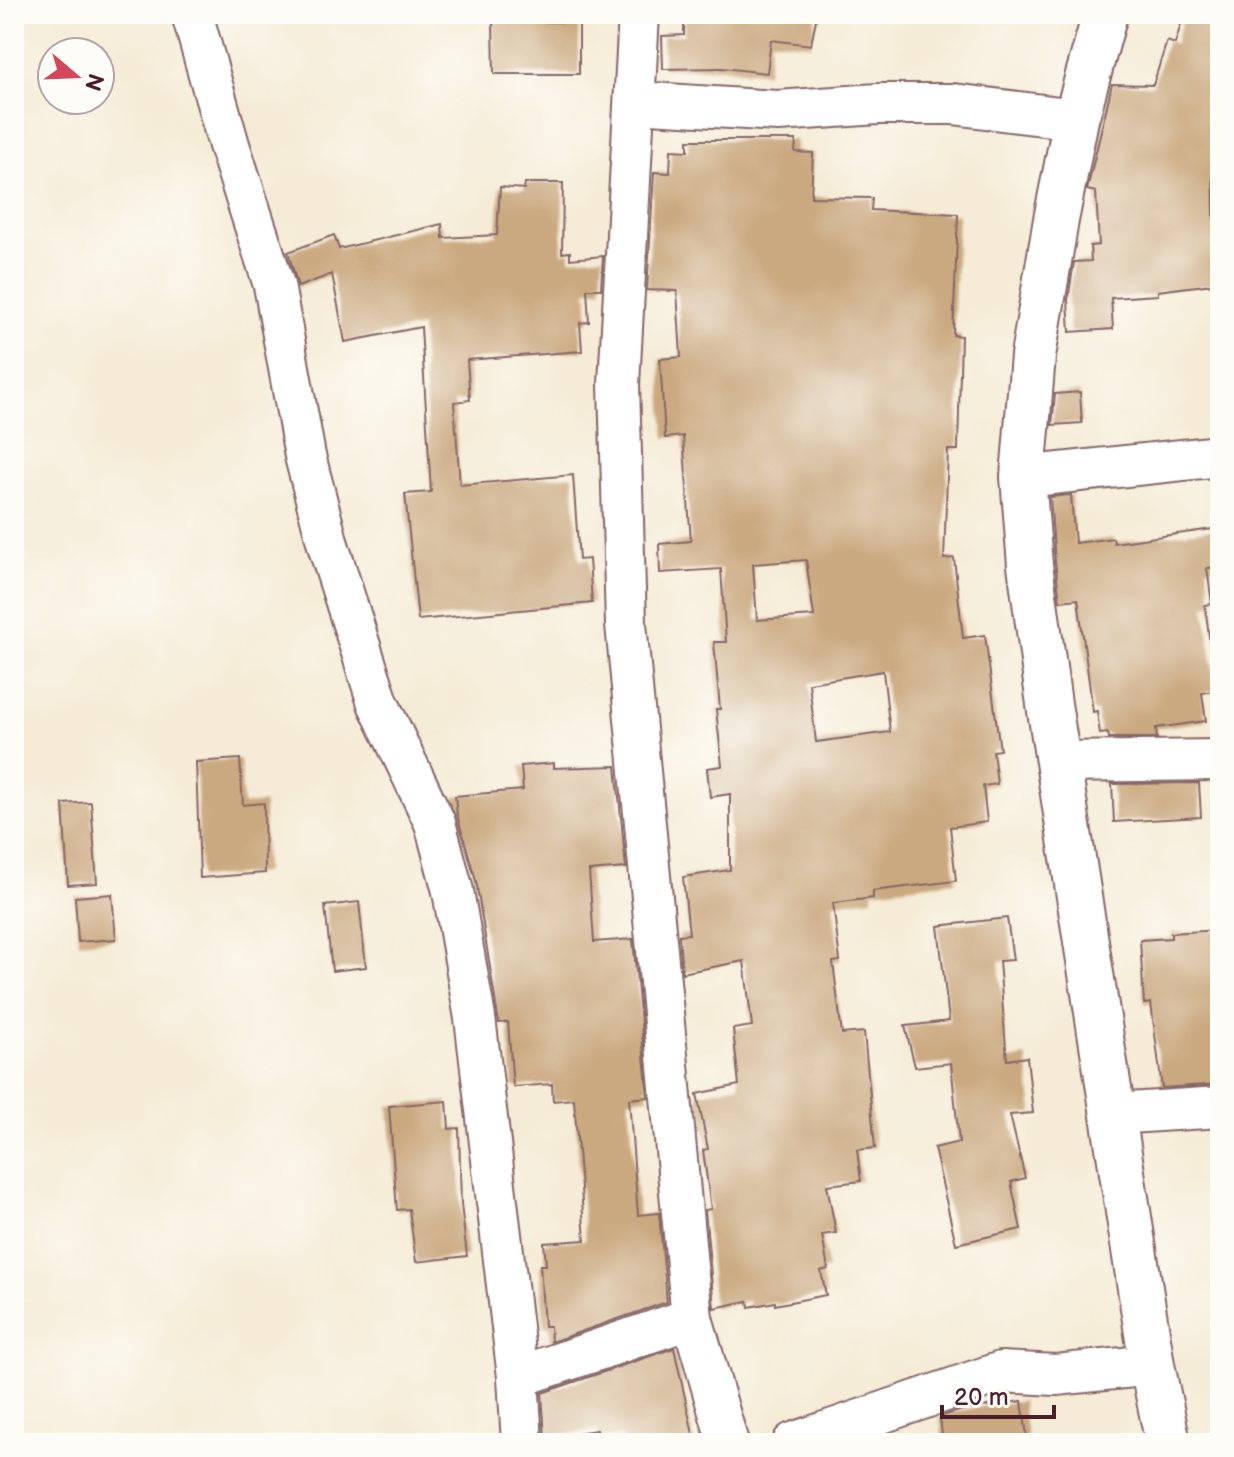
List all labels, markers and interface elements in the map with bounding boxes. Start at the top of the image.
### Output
north arrow [36,36,116,116]
text: N [78,70,109,94]
scale bar [942,1369,1054,1419]
text: 20 m [954,1383,1009,1412]

